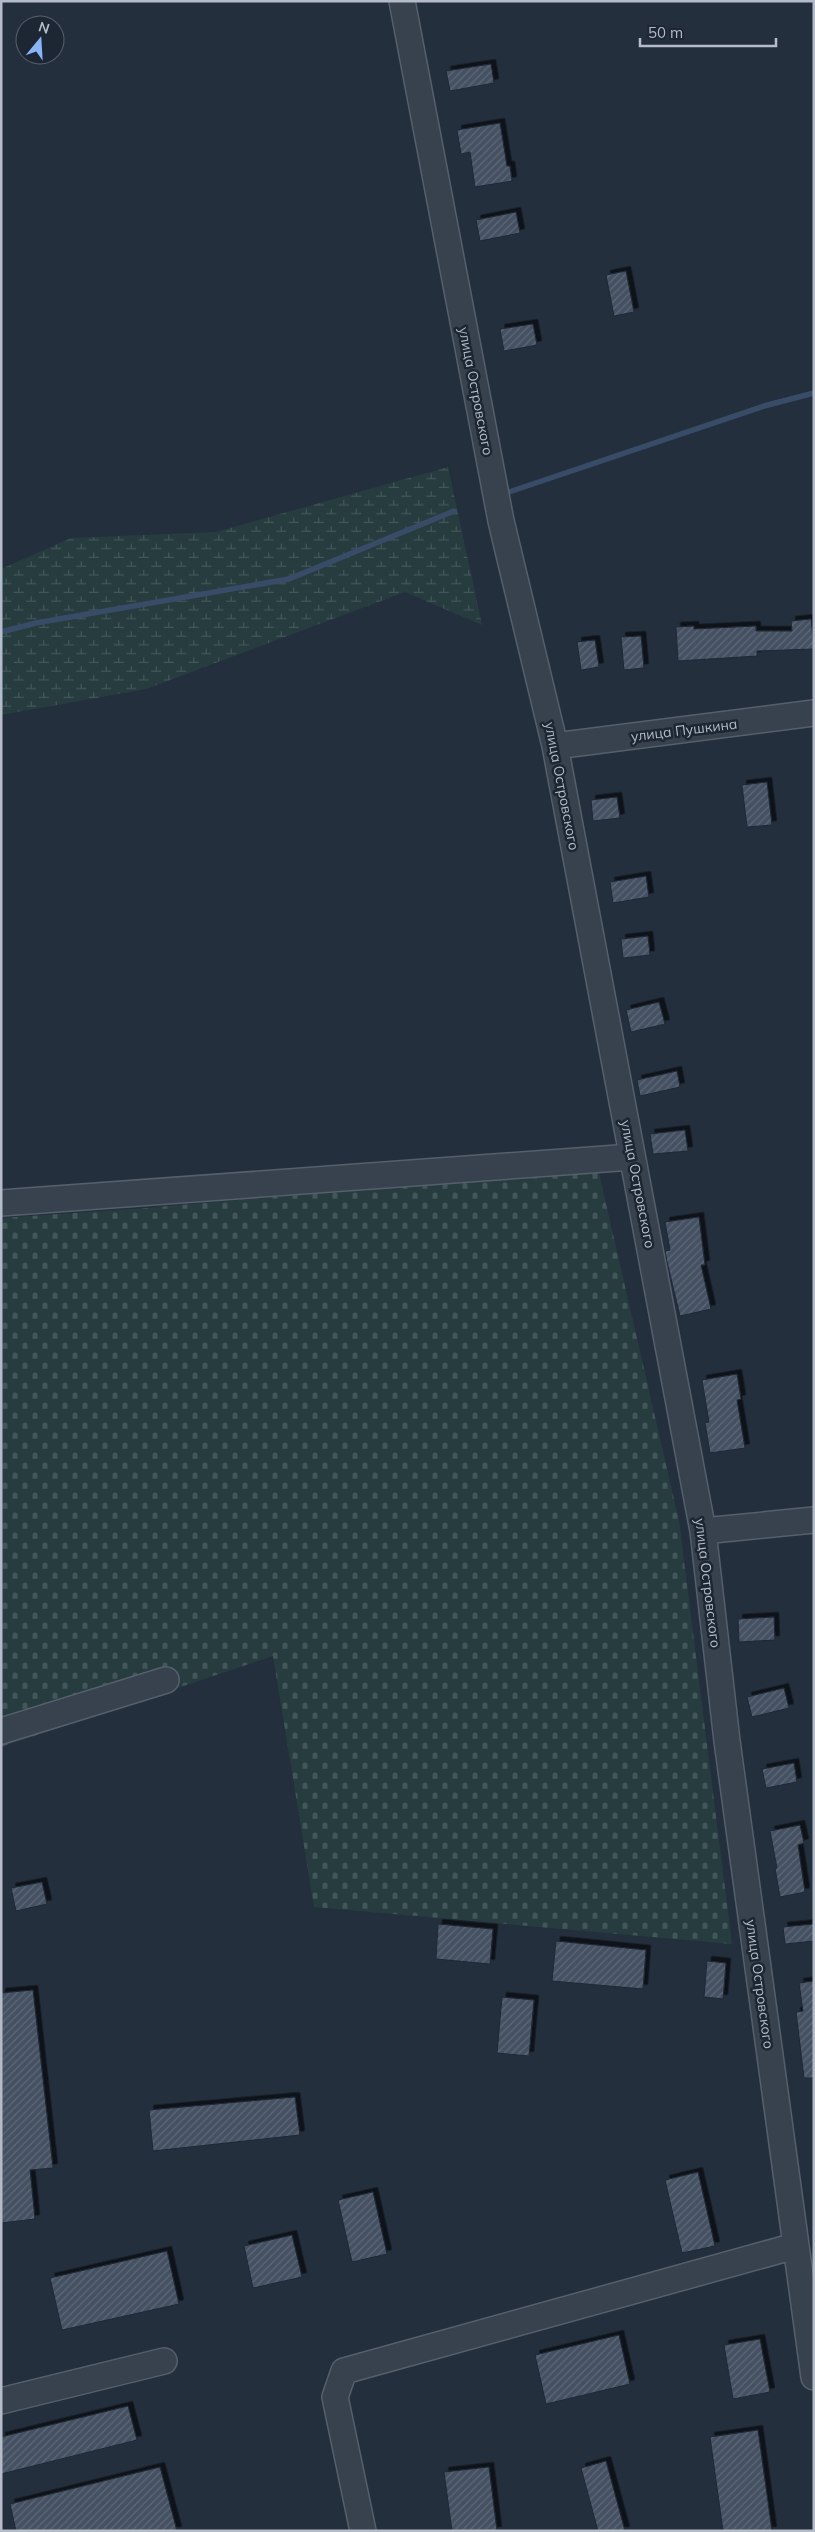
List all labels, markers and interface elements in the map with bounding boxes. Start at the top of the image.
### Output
north arrow [15,15,65,65]
scale bar [640,15,776,47]
text: N [36,17,52,38]
text: 50 m [648,23,683,42]
street label: улица Островского [455,325,497,457]
street label: улица Пушкина [630,715,738,745]
street label: улица Островского [541,720,583,852]
street label: улица Островского [617,1118,659,1250]
street label: улица Островского [691,1517,725,1649]
street label: улица Островского [742,1918,778,2050]

